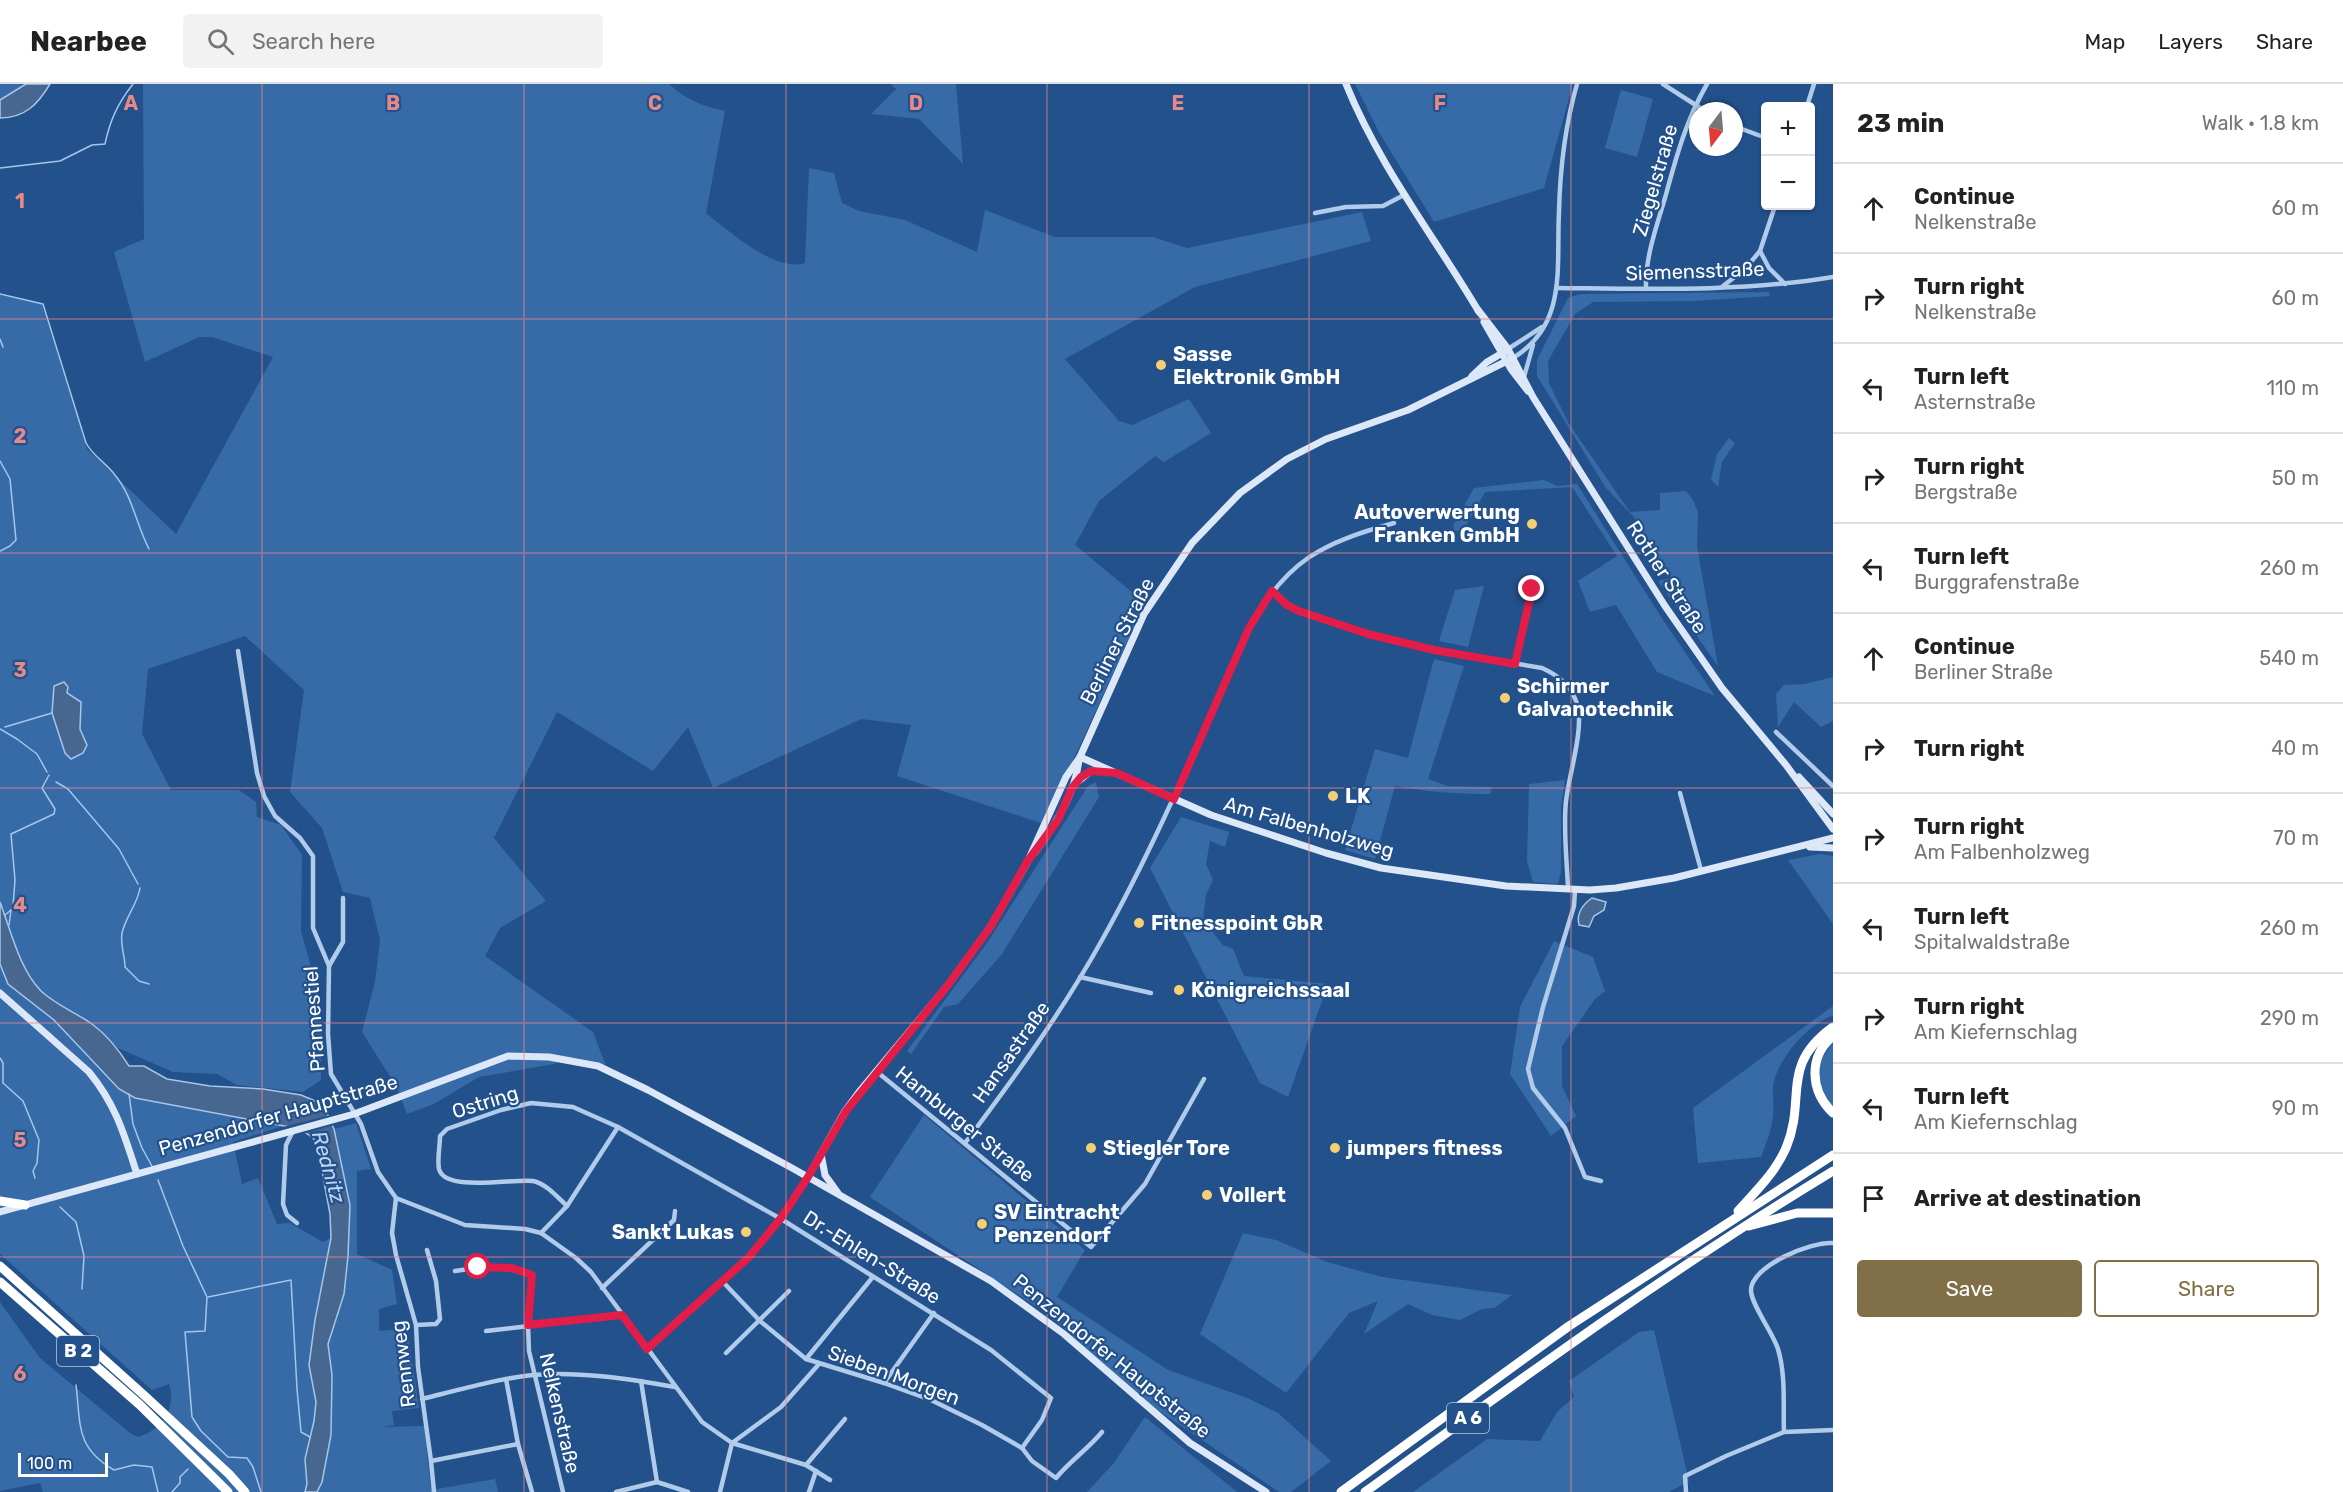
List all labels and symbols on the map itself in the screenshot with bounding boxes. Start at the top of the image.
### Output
text: A [124,91,139,115]
text: B [386,91,400,115]
text: C [648,91,662,115]
text: D [909,91,923,115]
text: E [1172,91,1184,115]
text: F [1434,91,1446,115]
north arrow [1689,102,1743,156]
street label: Ziegelstraße [1628,121,1682,239]
text: 1 [15,189,25,213]
street label: Siemensstraße [1625,257,1765,285]
place label: Sasse Elektronik GmbH [1173,342,1340,389]
marker: Sasse Elektronik GmbH [1154,358,1168,372]
text: 2 [14,424,27,448]
place label: Autoverwertung Franken GmbH [1354,500,1520,547]
street label: Rother Straße [1622,516,1712,638]
marker: Autoverwertung Franken GmbH [1525,517,1539,531]
street label: Berliner Straße [1075,574,1159,708]
route end [1518,575,1544,601]
text: 3 [13,658,27,682]
place label: Schirmer Galvanotechnik [1517,674,1674,721]
marker: Schirmer Galvanotechnik [1498,691,1512,705]
place label: LK [1345,784,1371,808]
marker: LK [1326,789,1340,803]
street label: Am Falbenholzweg [1221,791,1397,863]
text: 4 [13,893,27,917]
place label: Fitnesspoint GbR [1151,911,1323,935]
marker: Fitnesspoint GbR [1132,916,1146,930]
street label: Pfannestiel [298,965,330,1073]
place label: Königreichssaal [1191,978,1350,1002]
marker: Königreichssaal [1172,983,1186,997]
street label: Hansastraße [967,997,1055,1107]
street label: Hamburger Straße [891,1061,1039,1187]
street label: Penzendorfer Hauptstraße [156,1069,400,1161]
street label: Ostring [449,1081,521,1123]
text: 5 [14,1128,27,1152]
water label: Rednitz [307,1128,351,1207]
place label: Stiegler Tore [1103,1136,1230,1160]
place label: jumpers fitness [1345,1136,1502,1160]
marker: Stiegler Tore [1084,1141,1098,1155]
marker: jumpers fitness [1328,1141,1342,1155]
place label: Vollert [1219,1183,1286,1207]
marker: Vollert [1200,1188,1214,1202]
place label: SV Eintracht Penzendorf [994,1200,1120,1247]
street label: Dr.-Ehlen-Straße [799,1205,945,1309]
marker: SV Eintracht Penzendorf [975,1217,989,1231]
place label: Sankt Lukas [612,1220,734,1244]
marker: Sankt Lukas [739,1225,753,1239]
route start [464,1253,490,1279]
street label: Penzendorfer Hauptstraße [1008,1269,1216,1443]
street label: Rennweg [386,1319,420,1409]
road number: B 2 [57,1336,99,1366]
street label: Sieben Morgen [825,1340,963,1410]
street label: Nelkenstraße [535,1351,585,1475]
text: 6 [13,1362,27,1386]
road number: A 6 [1447,1403,1489,1433]
scale bar [18,1450,108,1478]

